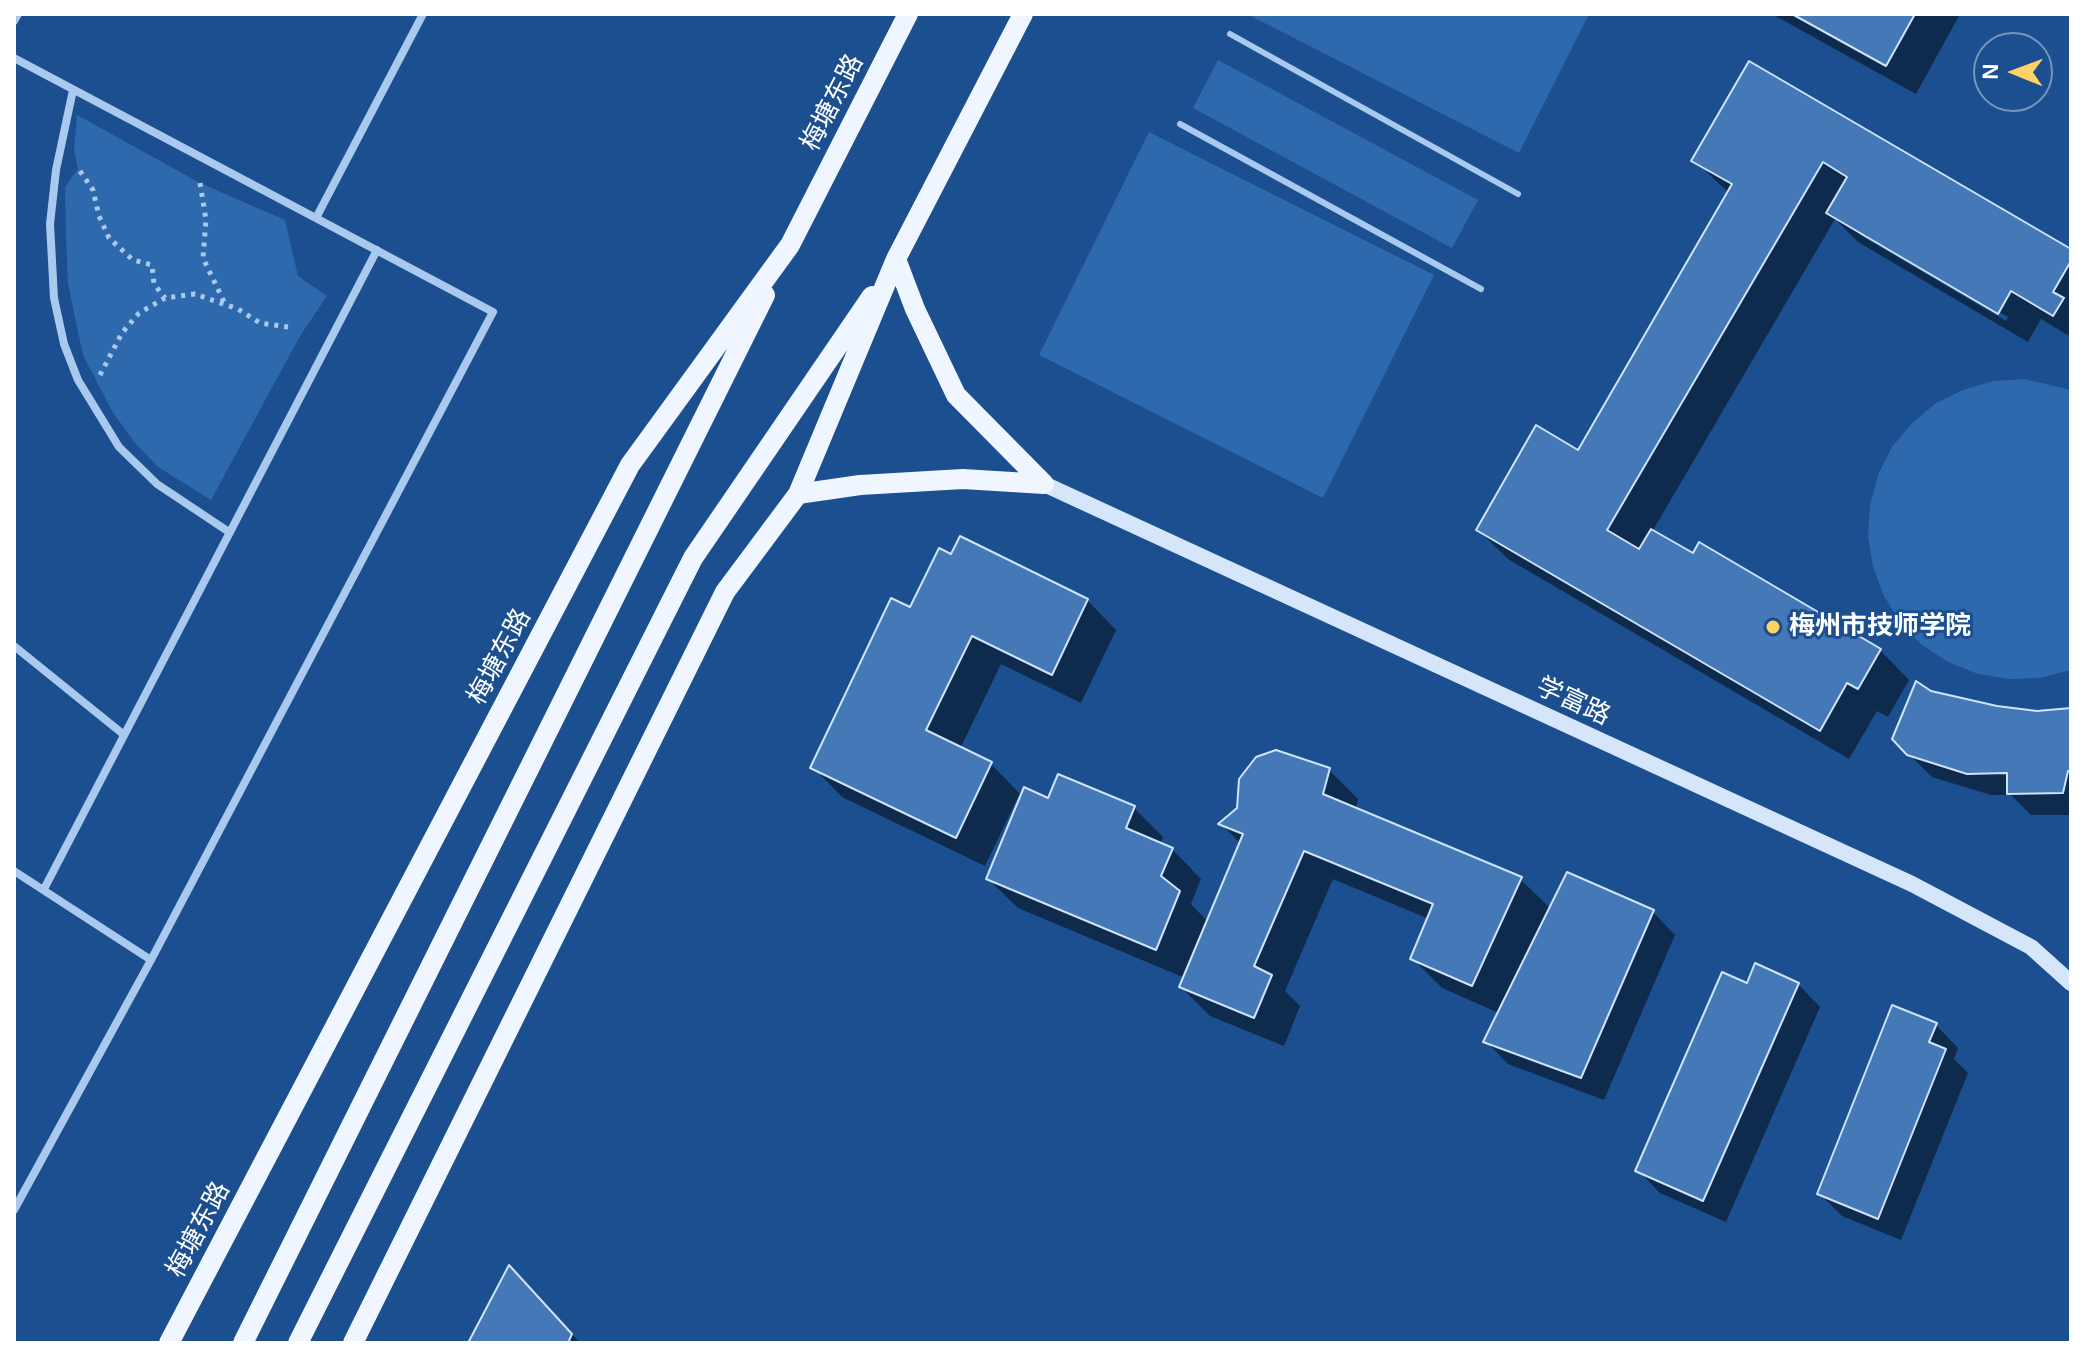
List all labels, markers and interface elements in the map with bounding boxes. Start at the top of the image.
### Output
north arrow [1973,32,2053,112]
street label: 梅塘东路 [795,50,871,156]
text: N [1978,63,2003,80]
street label: 梅塘东路 [462,604,538,710]
place label: 梅州市技师学院 [1789,611,1971,643]
marker: 梅州市技师学院 [1764,618,1782,636]
street label: 学富路 [1531,671,1615,733]
street label: 梅塘东路 [161,1177,237,1283]

